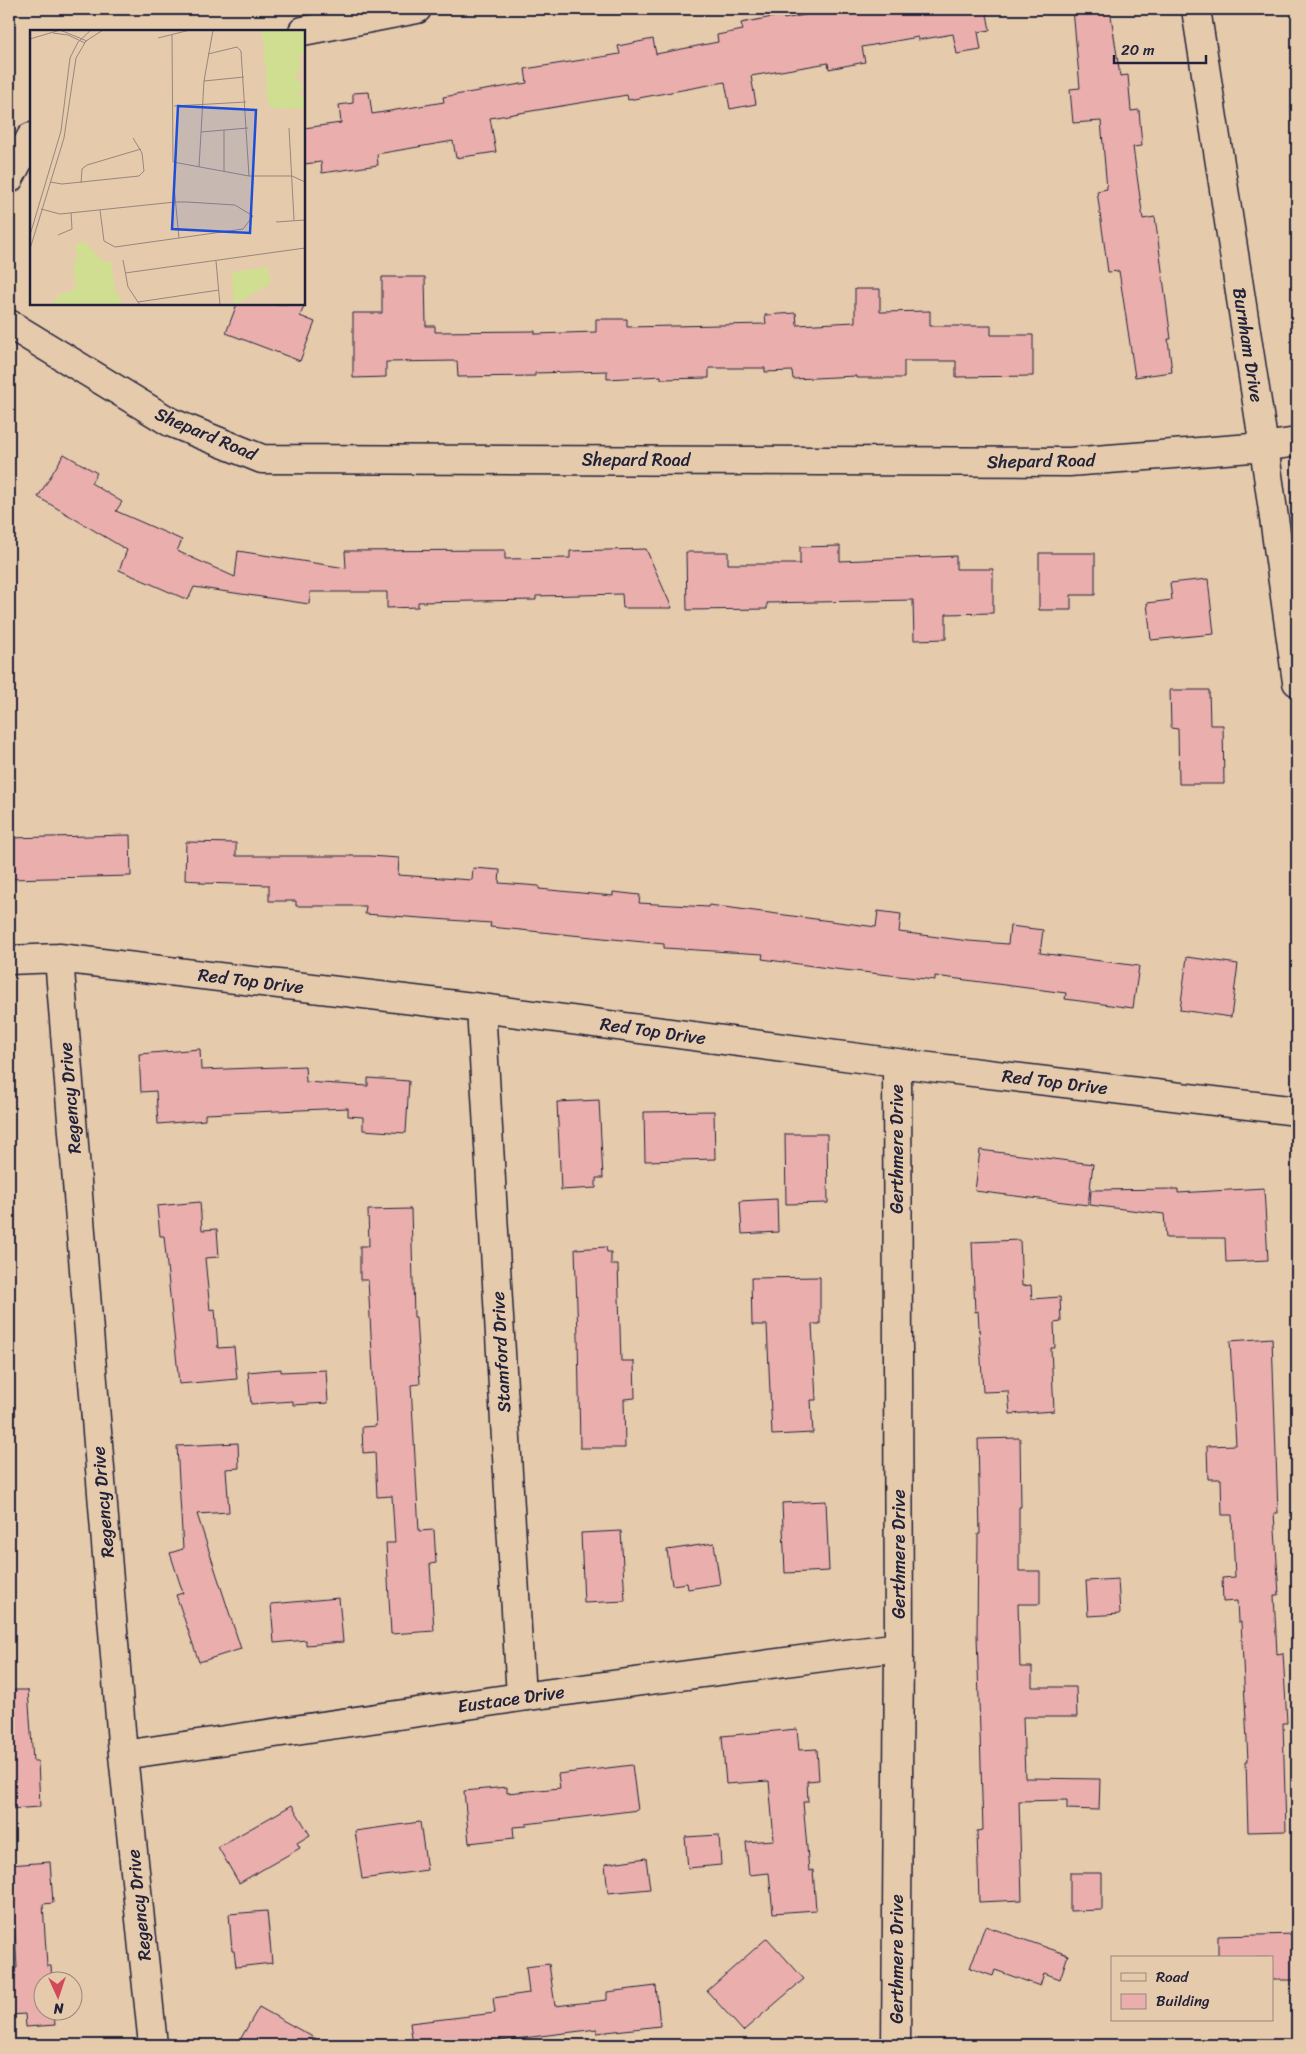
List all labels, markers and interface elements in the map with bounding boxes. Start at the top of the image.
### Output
inset map [30,30,305,305]
scale bar [1114,32,1206,64]
text: 20 m [1121,37,1155,63]
street label: Burnham Drive [1223,285,1273,405]
street label: Shepard Road [150,398,264,471]
street label: Shepard Road [582,444,692,476]
street label: Shepard Road [987,444,1097,478]
street label: Red Top Drive [196,959,306,1003]
street label: Red Top Drive [598,1008,708,1054]
street label: Regency Drive [49,1041,91,1155]
street label: Red Top Drive [1000,1060,1110,1104]
street label: Gerthmere Drive [881,1084,913,1214]
street label: Stamford Drive [482,1291,520,1413]
street label: Regency Drive [82,1445,124,1559]
street label: Gerthmere Drive [883,1489,915,1619]
street label: Eustace Drive [455,1676,567,1722]
street label: Regency Drive [117,1848,161,1962]
street label: Gerthmere Drive [881,1894,913,2024]
legend [1111,1956,1274,2022]
text: Road [1156,1964,1189,1990]
north arrow [32,1972,82,2022]
text: Building [1156,1988,1210,2014]
text: N [53,1996,65,2021]

